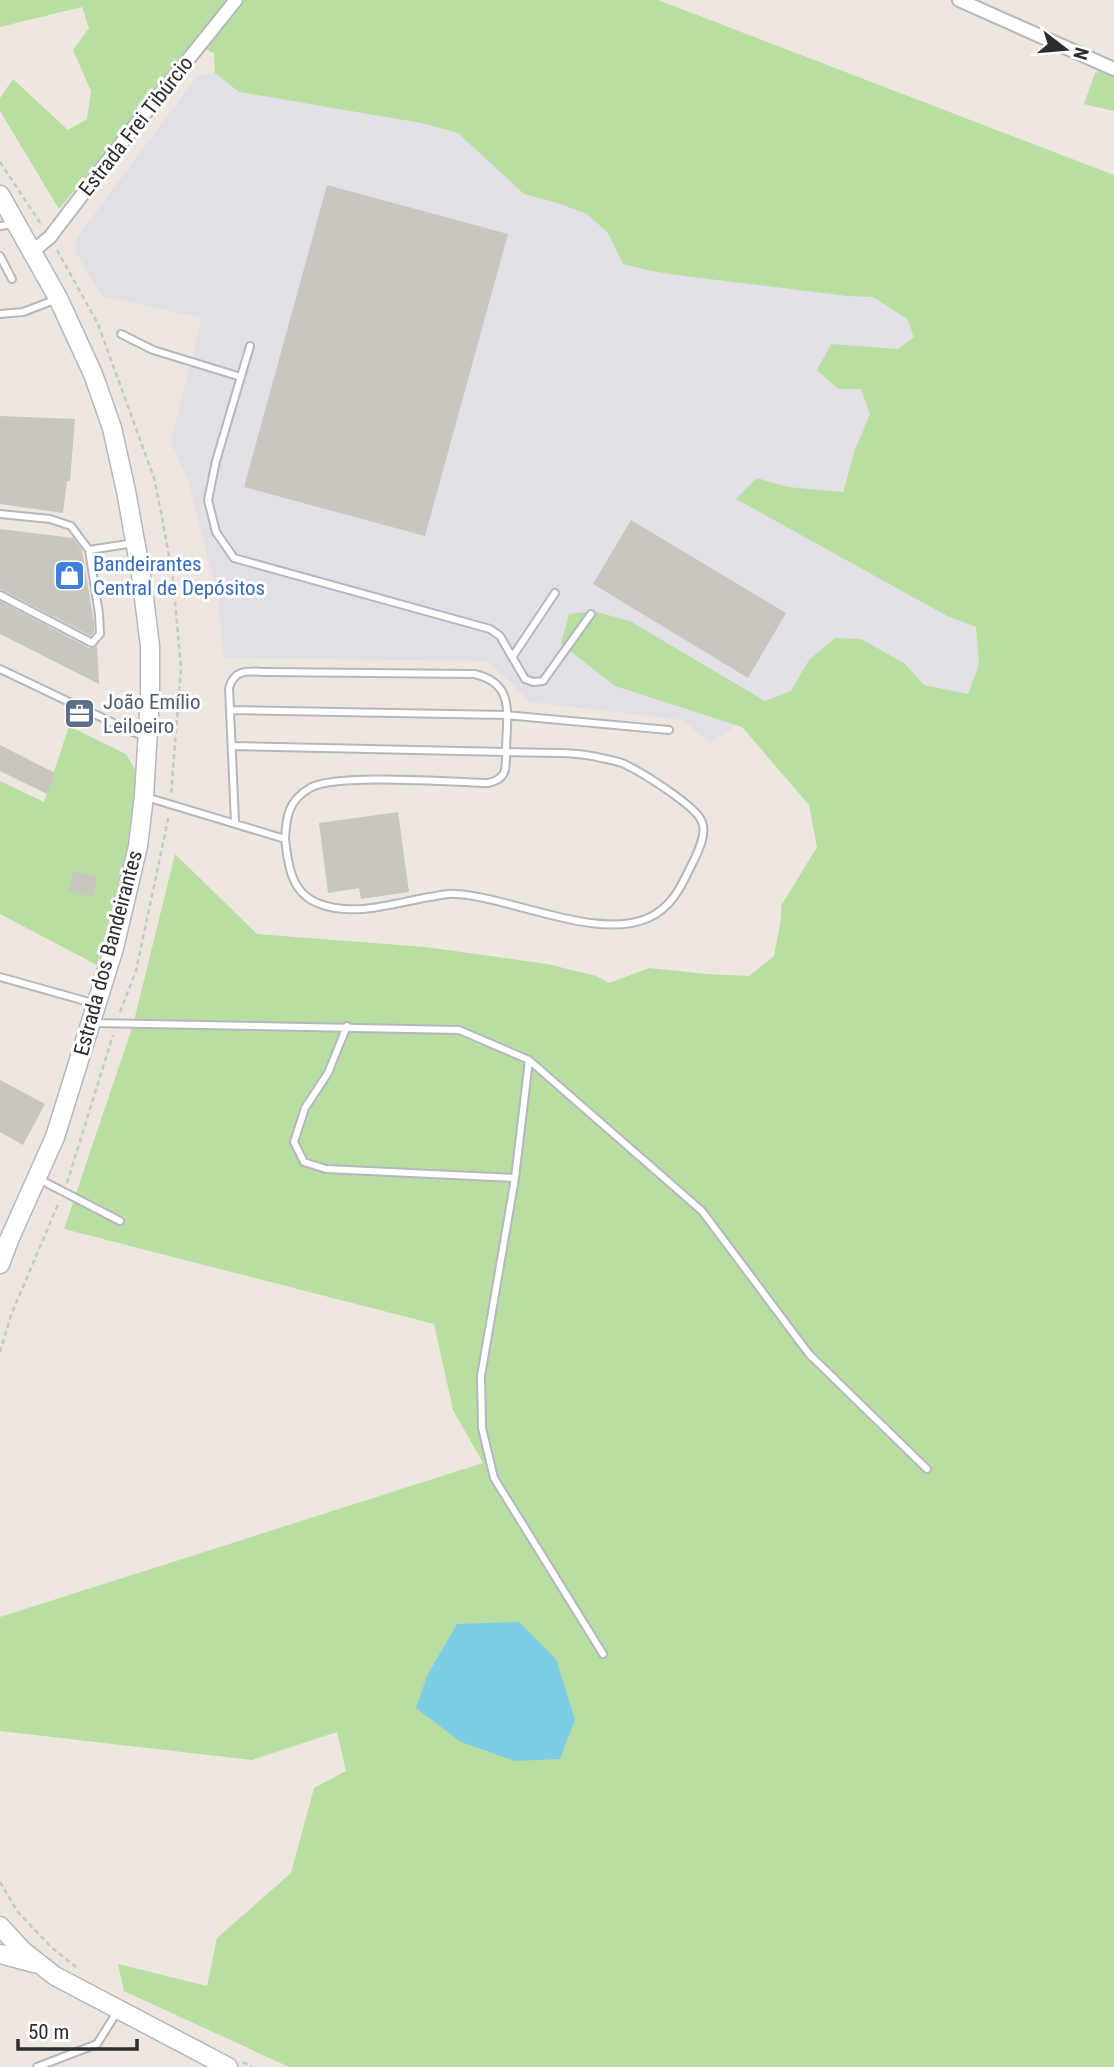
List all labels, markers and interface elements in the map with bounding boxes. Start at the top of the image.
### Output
north arrow [1030,14,1100,84]
text: N [1068,45,1094,62]
street label: Estrada Frei Tibúrcio [74,52,198,200]
place label: Bandeirantes Central de Depósitos [93,552,265,600]
shop icon: Bandeirantes Central de Depósitos [53,559,87,593]
place label: João Emílio Leiloeiro [103,690,200,738]
office icon: João Emílio Leiloeiro [63,697,97,731]
street label: Estrada dos Bandeirantes [69,848,147,1058]
scale bar [18,2008,136,2052]
text: 50 m [28,2020,69,2044]

